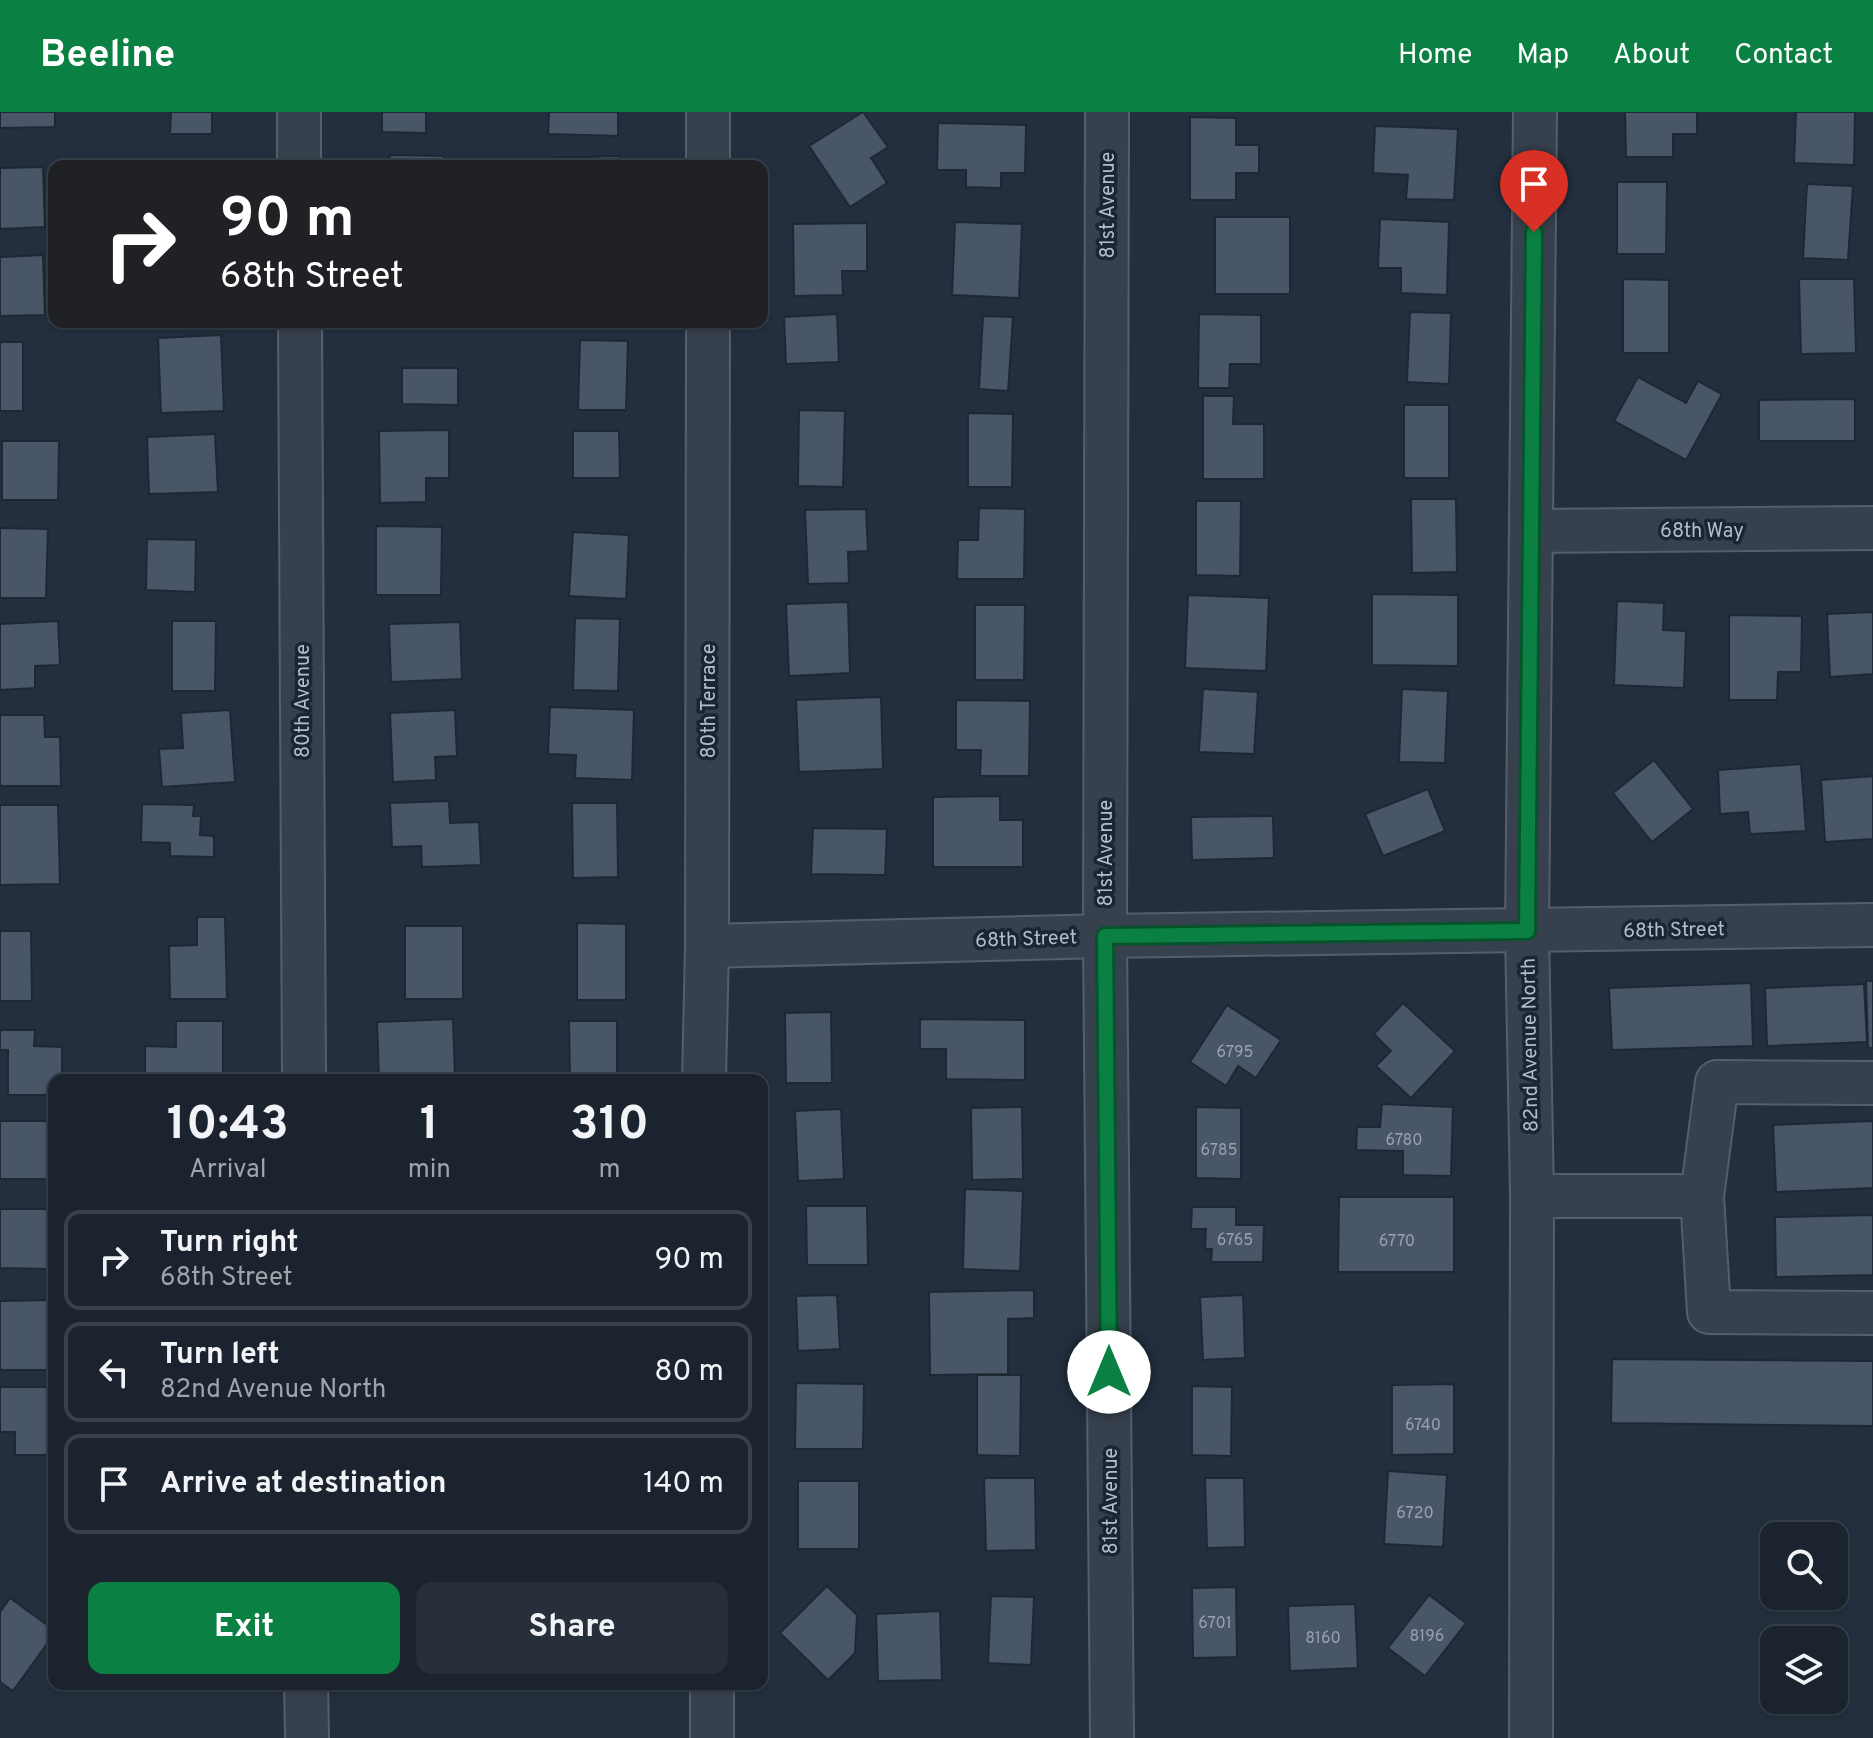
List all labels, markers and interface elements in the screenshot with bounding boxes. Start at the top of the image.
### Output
text: Beeline [40,32,175,81]
text: Home [1398,38,1472,74]
text: Map [1516,38,1569,74]
text: About [1613,38,1690,74]
text: Contact [1734,38,1833,74]
pin [1500,150,1568,232]
street label: 81st Avenue [1096,152,1122,258]
icon: arrive [1512,162,1556,206]
text: 90 m [220,186,355,256]
icon: right [88,192,192,296]
text: 68th Street [220,255,404,301]
street label: 68th Way [1660,519,1744,545]
street label: 80th Avenue [291,644,317,758]
street label: 80th Terrace [697,644,723,758]
street label: 81st Avenue [1094,800,1120,906]
street label: 68th Street [1623,917,1725,945]
street label: 68th Street [975,925,1077,955]
street label: 82nd Avenue North [1516,958,1546,1132]
house number: 6795 [1216,1043,1254,1063]
text: 10:43 [167,1096,289,1156]
text: 1 [420,1096,439,1156]
text: 310 [570,1096,649,1156]
house number: 6780 [1386,1131,1423,1151]
house number: 6785 [1201,1141,1237,1161]
text: Arrival [189,1154,267,1187]
text: min [408,1154,451,1187]
text: m [598,1154,620,1187]
text: Turn right [160,1225,298,1262]
house number: 6765 [1217,1231,1253,1251]
house number: 6770 [1379,1232,1415,1252]
icon: right [92,1238,136,1282]
text: 90 m [655,1242,724,1279]
text: 68th Street [160,1262,293,1295]
position arrow [1067,1330,1151,1414]
text: Turn left [160,1337,280,1374]
icon: left [92,1350,136,1394]
text: 80 m [654,1354,724,1391]
text: 82nd Avenue North [160,1374,386,1407]
house number: 6740 [1405,1416,1441,1436]
street label: 81st Avenue [1099,1448,1125,1554]
icon: arrive [92,1462,136,1506]
text: Arrive at destination [160,1466,446,1503]
text: 140 m [643,1466,724,1503]
house number: 6720 [1396,1504,1434,1524]
map controls [1760,1522,1848,1714]
button: search [1760,1522,1848,1610]
button: Exit [88,1582,400,1674]
button: Share [416,1582,728,1674]
house number: 6701 [1198,1614,1232,1634]
button: layers [1760,1626,1848,1714]
house number: 8196 [1410,1627,1444,1647]
house number: 8160 [1305,1629,1341,1649]

